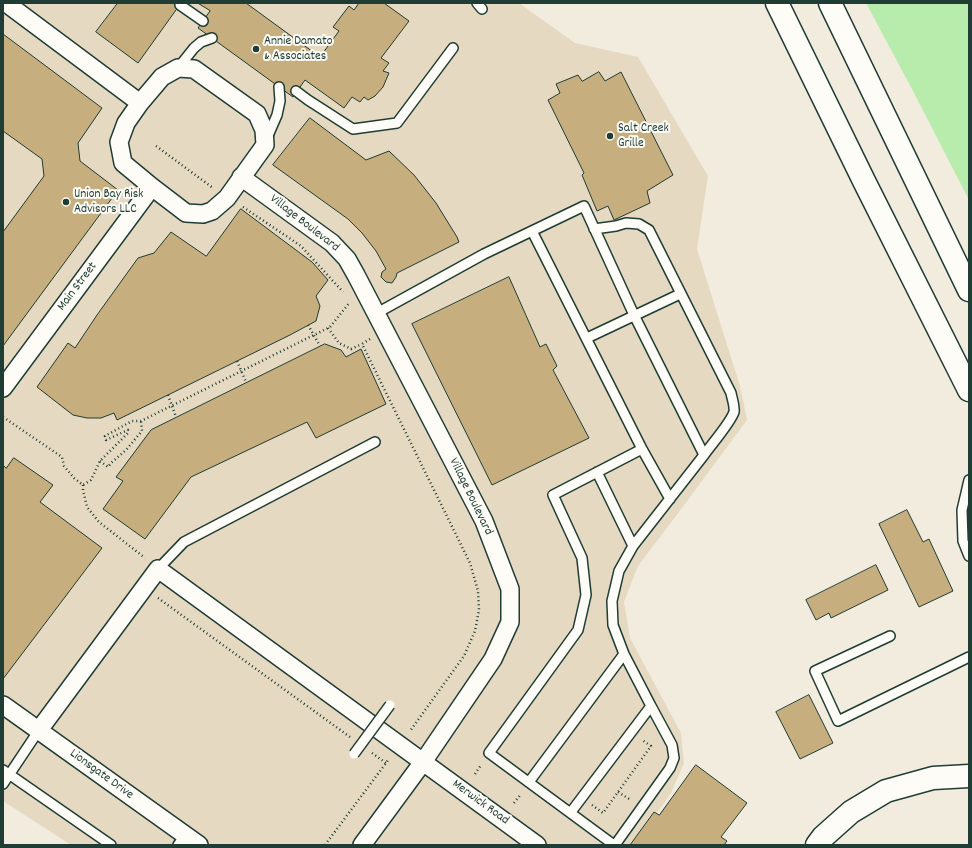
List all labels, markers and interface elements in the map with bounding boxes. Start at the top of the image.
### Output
place label: Annie Damato & Associates [264,34,333,65]
marker: Annie Damato & Associates [251,44,261,54]
place label: Salt Creek Grille [618,121,669,152]
marker: Salt Creek Grille [605,131,615,141]
place label: Union Bay Risk Advisors LLC [74,187,143,218]
street label: Village Boulevard [266,192,342,256]
marker: Union Bay Risk Advisors LLC [61,197,71,207]
street label: Main Street [55,260,101,314]
street label: Village Boulevard [445,456,495,538]
street label: Lionsgate Drive [66,747,136,803]
street label: Merwick Road [448,777,512,829]

